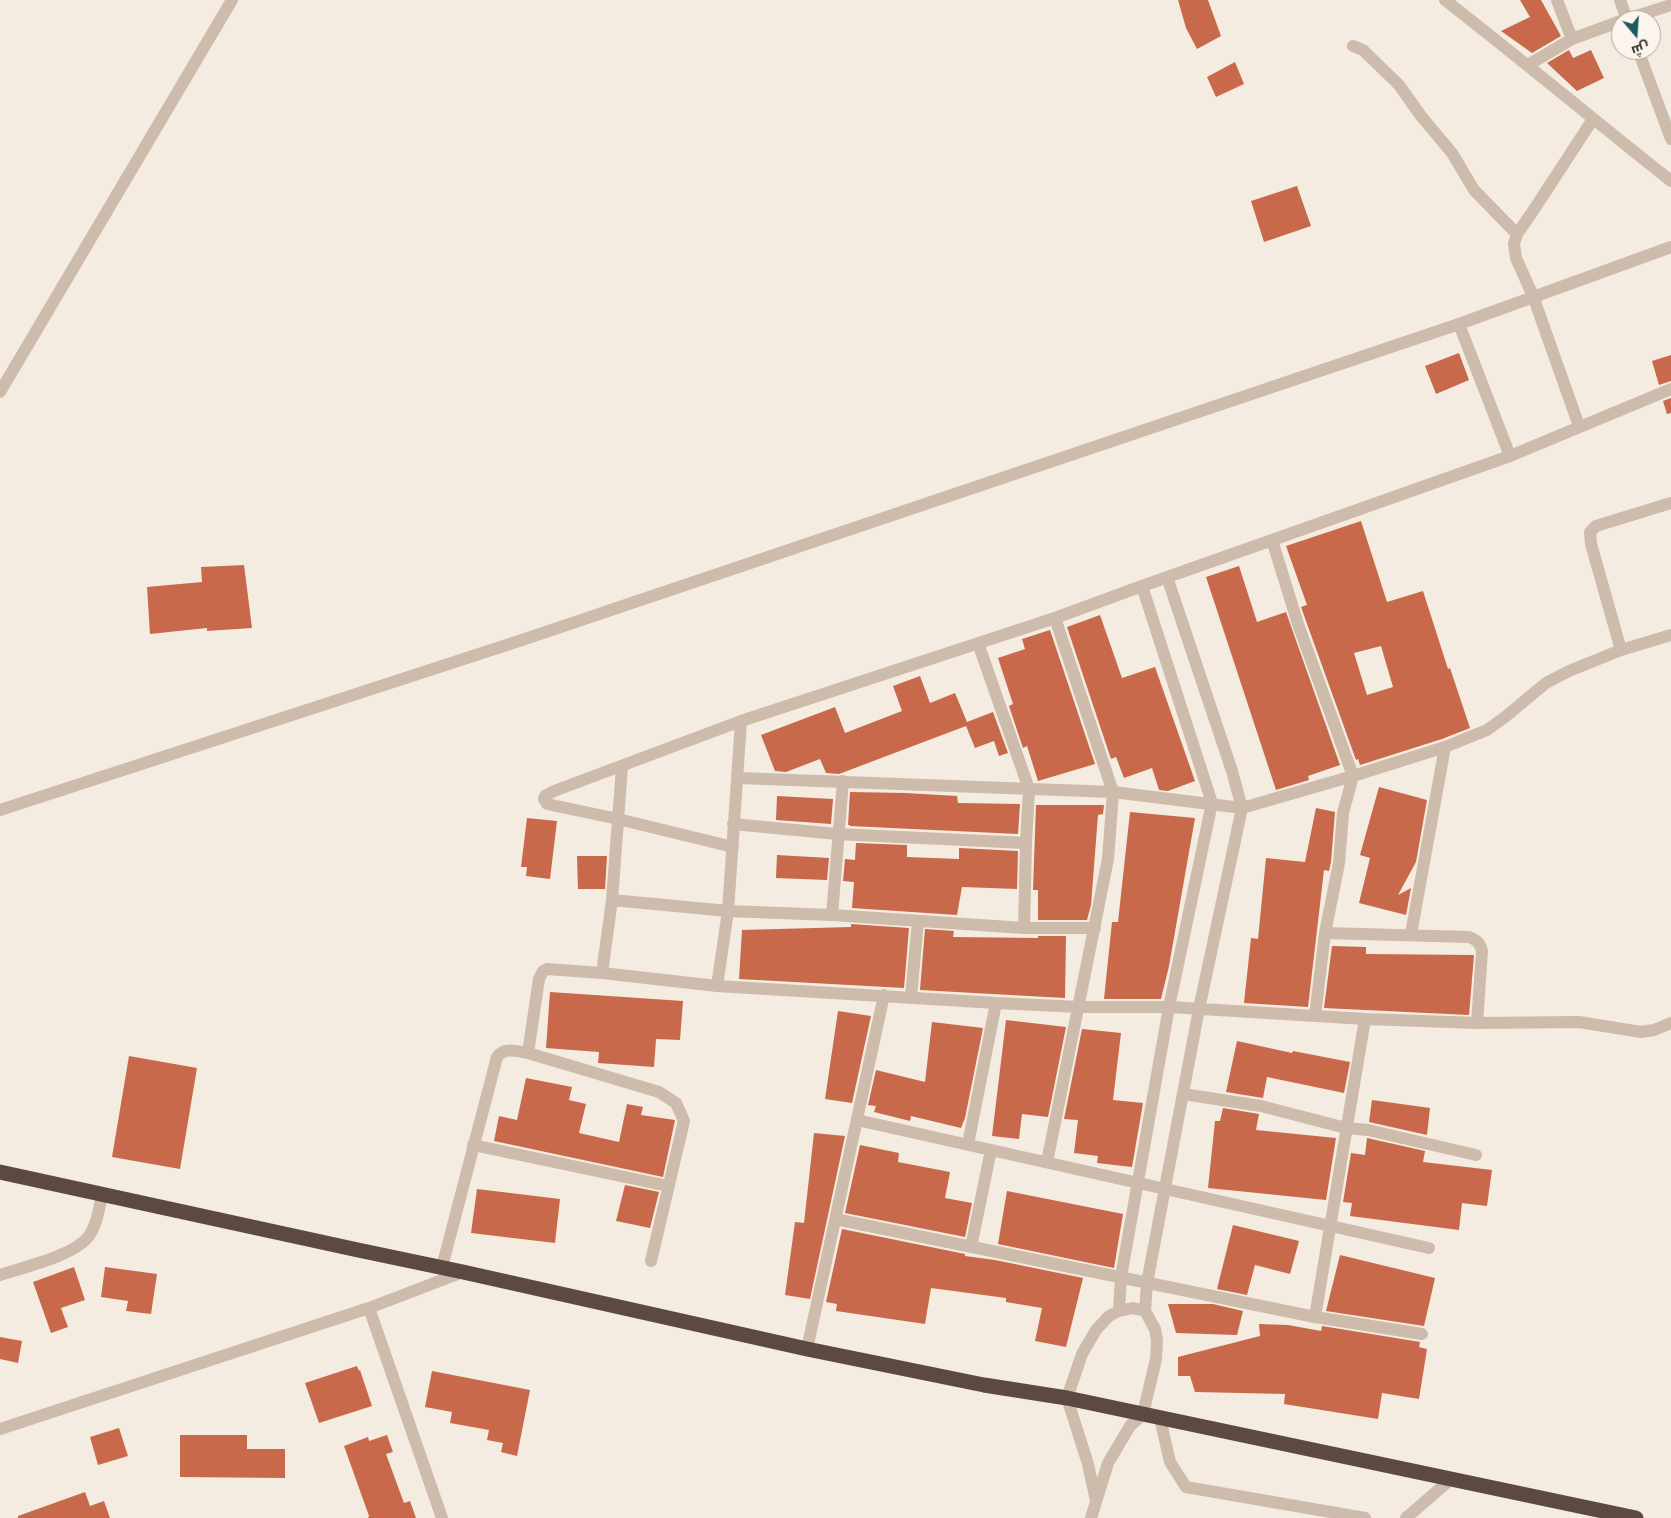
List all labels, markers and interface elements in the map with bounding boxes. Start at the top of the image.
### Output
north arrow [1611,10,1661,60]
text: ش [1629,38,1652,60]

